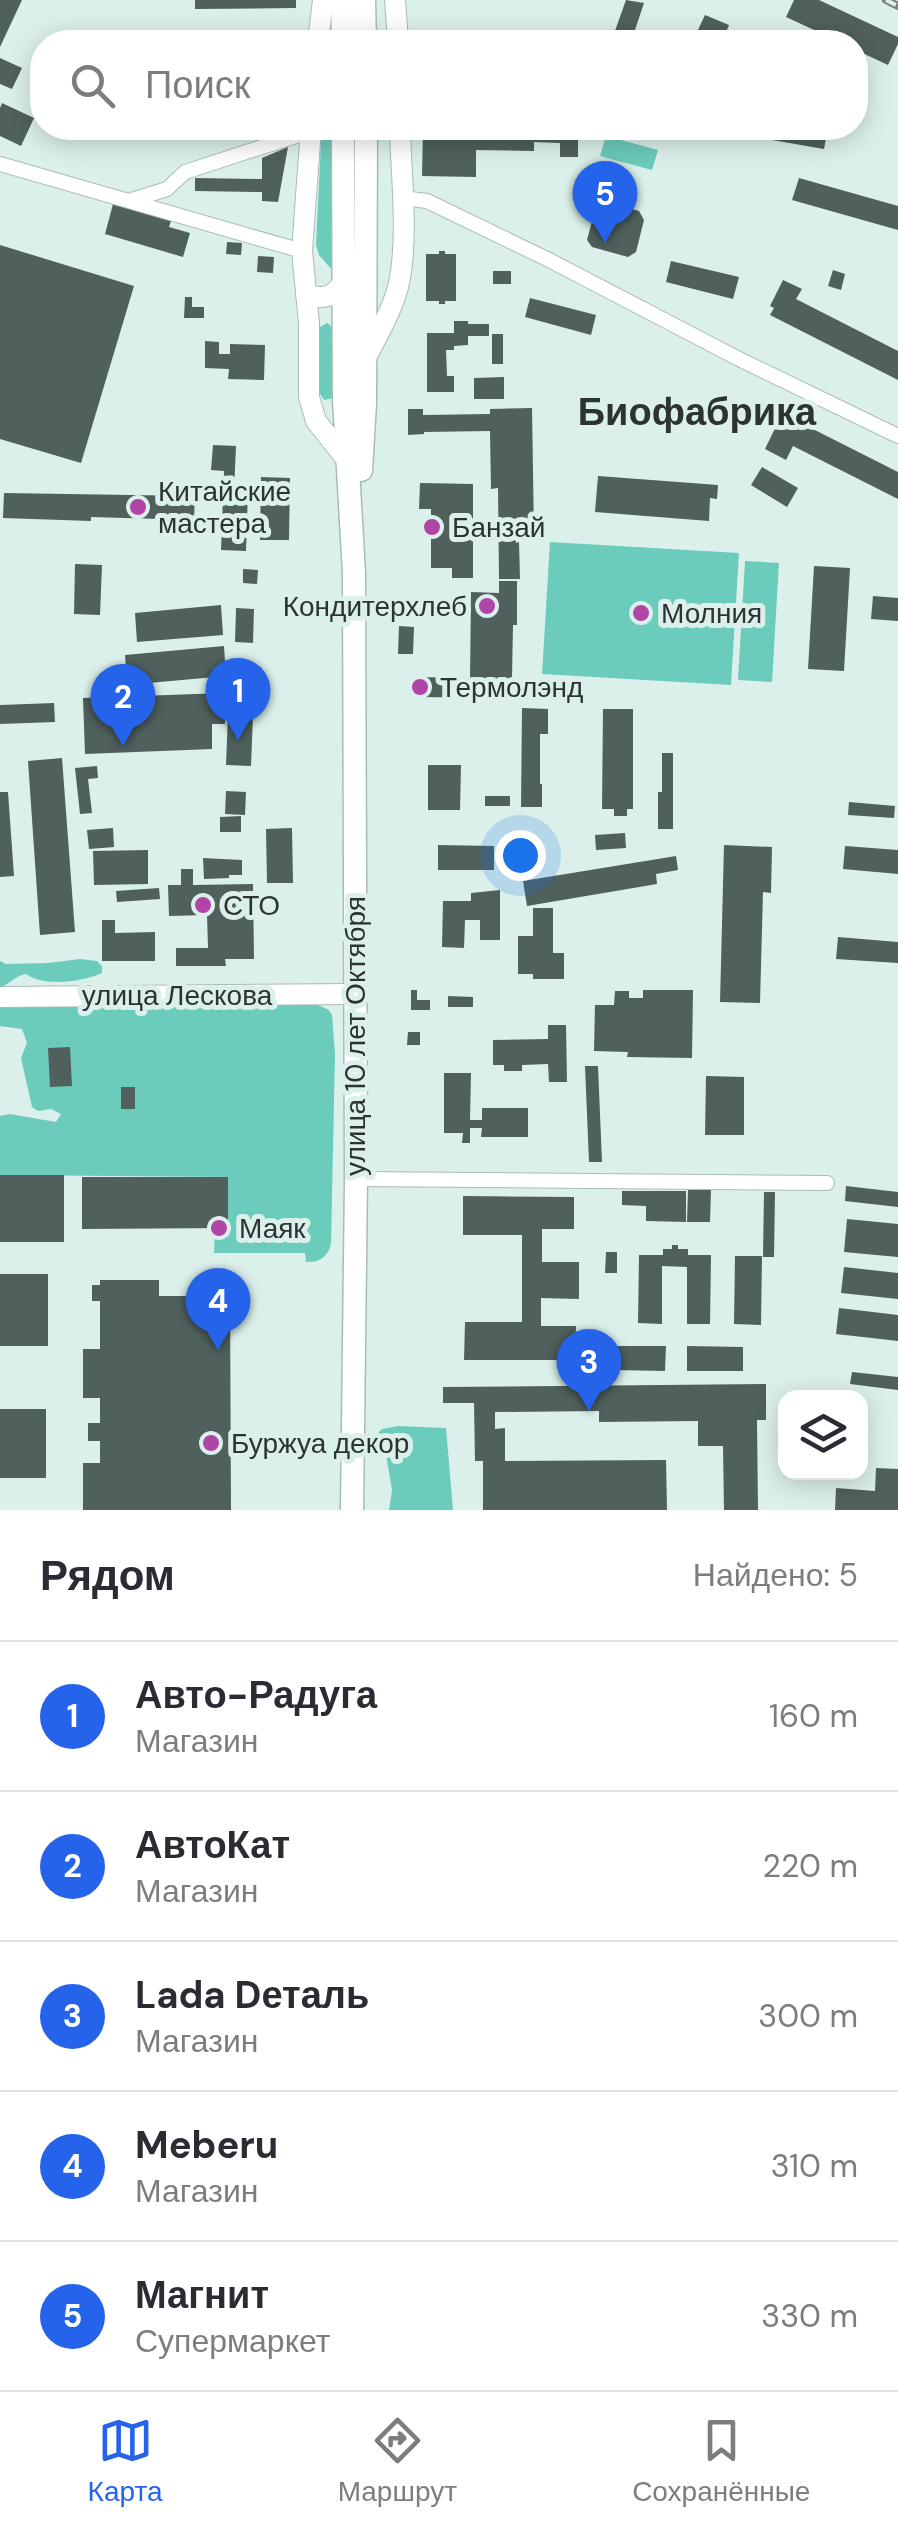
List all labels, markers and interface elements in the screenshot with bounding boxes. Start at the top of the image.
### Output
search box [30,30,868,140]
icon: search [65,58,120,113]
text: Поиск [145,60,250,110]
pin: 5 [572,160,638,243]
district label: Биофабрика [578,387,817,437]
place label: Китайские мастера [158,473,291,542]
marker: Китайские мастера [127,496,149,518]
place label: Банзай [452,509,545,546]
marker: Банзай [421,516,443,538]
place label: Кондитерхлеб [283,588,467,625]
marker: Кондитерхлеб [476,595,498,617]
place label: Молния [661,595,762,632]
marker: Молния [630,602,652,624]
pin: 1 [206,658,270,740]
pin: 2 [90,664,156,746]
place label: Термолэнд [440,669,583,706]
marker: Термолэнд [409,676,431,698]
your location [495,830,546,881]
place label: СТО [223,887,280,924]
marker: СТО [192,894,214,916]
street label: улица 10 лет Октября [337,896,374,1176]
street label: улица Лескова [82,977,273,1014]
place label: Маяк [239,1210,306,1247]
marker: Маяк [208,1217,230,1239]
pin: 4 [186,1268,250,1350]
pin: 3 [556,1328,622,1411]
map controls [778,1390,868,1480]
button: layers [778,1390,868,1480]
place label: Буржуа декор [231,1425,409,1462]
marker: Буржуа декор [200,1432,222,1454]
text: Рядом [40,1548,175,1603]
text: Найдено: 5 [693,1554,858,1596]
text: Авто-Радуга [135,1670,377,1720]
text: 1 [67,1695,78,1737]
text: 160 m [769,1695,858,1737]
text: Магазин [135,1720,258,1762]
text: АвтоКат [135,1820,290,1870]
text: 2 [63,1845,82,1887]
text: 220 m [763,1845,858,1887]
text: Магазин [135,1870,258,1912]
text: Lada Dеталь [135,1970,369,2020]
text: 3 [63,1995,82,2037]
text: 300 m [758,1995,858,2037]
text: Магазин [135,2020,258,2062]
text: Meberu [135,2120,278,2170]
text: 4 [62,2145,83,2187]
text: 310 m [771,2145,858,2187]
text: Магазин [135,2170,258,2212]
text: Магнит [135,2270,269,2320]
text: 5 [63,2295,82,2337]
text: 330 m [761,2295,858,2337]
text: Супермаркет [135,2320,330,2362]
tab: Карта [88,2413,163,2510]
tab: Маршрут [338,2413,457,2510]
tab: Сохранённые [632,2413,810,2510]

